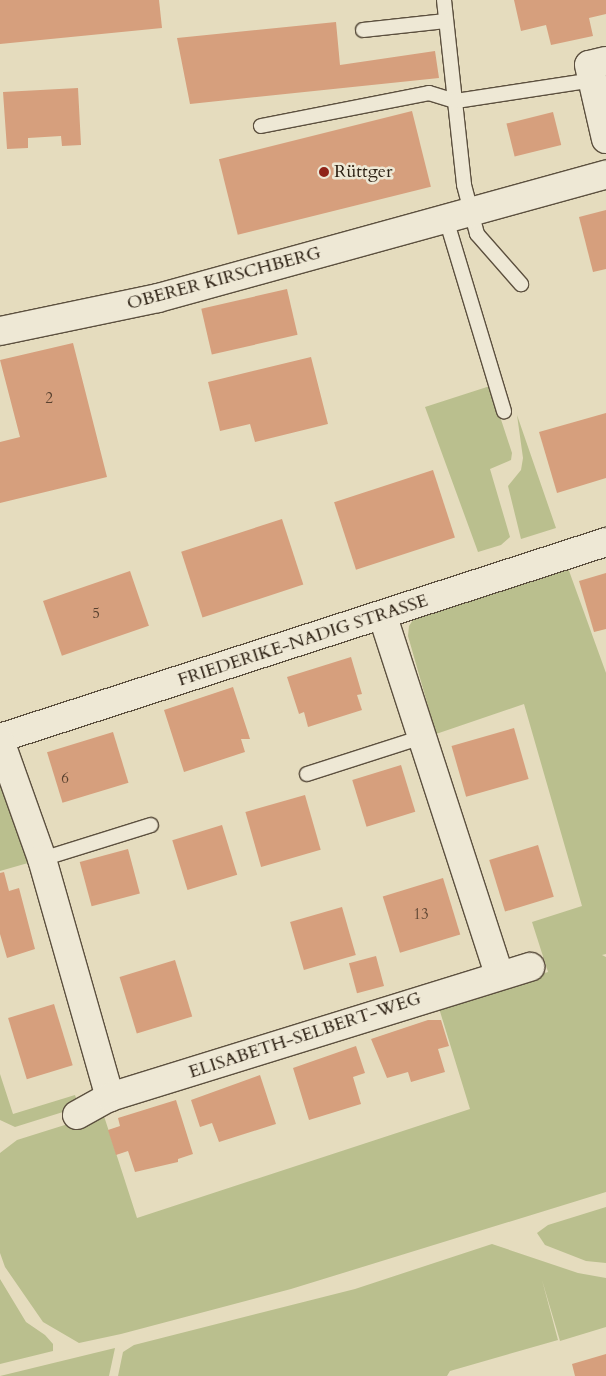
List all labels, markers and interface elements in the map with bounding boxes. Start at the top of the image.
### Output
place label: Rüttger [334,161,393,183]
marker: Rüttger [318,166,330,178]
street label: OBERER KIRSCHBERG [125,243,323,315]
house number: 2 [45,390,53,408]
street label: FRIEDERIKE-NADIG STRASSE [175,590,431,692]
house number: 5 [92,605,100,623]
house number: 6 [61,770,69,788]
house number: 13 [413,906,429,924]
street label: ELISABETH-SELBERT-WEG [186,988,424,1084]

